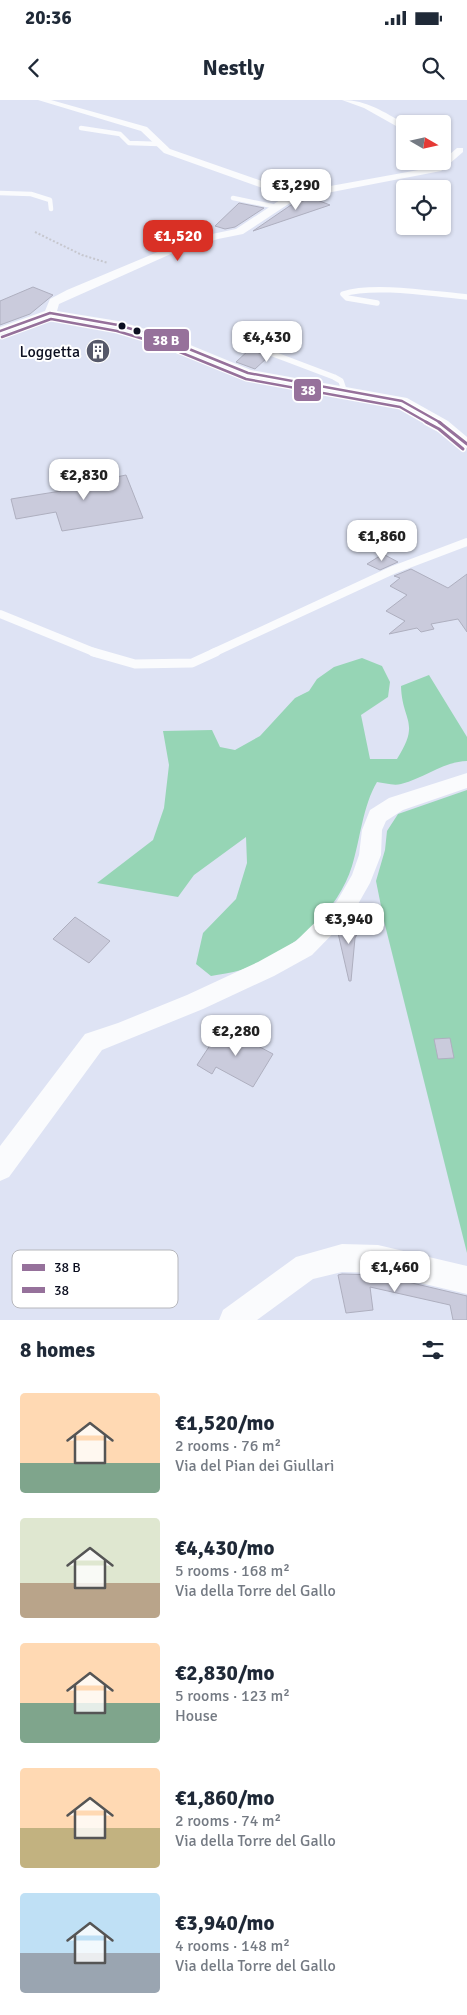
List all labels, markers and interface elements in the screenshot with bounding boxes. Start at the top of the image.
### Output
text: 20:36 [25,6,72,30]
icon: back [20,54,48,82]
text: Nestly [203,54,264,81]
icon: search [419,54,447,82]
north arrow [396,115,451,170]
map controls [396,115,451,235]
pin: €3,290 [255,168,337,211]
text: €3,290 [272,175,320,195]
button: locate [396,180,451,235]
pin: €1,520 [137,220,219,262]
text: €1,520 [154,226,202,246]
pin: €4,430 [226,320,308,363]
unlabelled marker [117,321,127,331]
unlabelled marker [132,326,142,336]
text: €4,430 [243,327,291,347]
line badge: 38 B [143,328,190,352]
text: 38 B [153,332,180,349]
building icon: Loggetta [85,338,111,364]
place label: Loggetta [20,342,80,362]
line badge: 38 [293,378,322,402]
text: 38 [300,382,316,399]
pin: €2,830 [43,458,125,501]
text: €2,830 [60,465,108,485]
pin: €1,860 [341,520,423,562]
text: €1,860 [358,526,406,546]
pin: €3,940 [308,902,390,945]
text: €3,940 [325,909,373,929]
pin: €2,280 [195,1014,277,1057]
text: €2,280 [212,1021,260,1041]
legend [12,1250,178,1308]
pin: €1,460 [354,1250,436,1293]
text: €1,460 [371,1257,419,1277]
text: 38 B [54,1259,81,1276]
text: 38 [54,1282,69,1299]
icon: filters [419,1336,447,1364]
text: 8 homes [20,1337,95,1363]
text: €1,520/mo [175,1410,274,1436]
icon: home [60,1413,120,1473]
text: 2 rooms · 76 m² [175,1436,281,1456]
text: Via del Pian dei Giullari [175,1456,334,1476]
text: €4,430/mo [175,1535,274,1561]
icon: home [60,1538,120,1598]
text: 5 rooms · 168 m² [175,1561,290,1581]
text: Via della Torre del Gallo [175,1581,336,1601]
text: €2,830/mo [175,1660,274,1686]
icon: home [60,1663,120,1723]
text: 5 rooms · 123 m² [175,1686,290,1706]
text: House [175,1706,218,1726]
text: €1,860/mo [175,1785,274,1811]
icon: home [60,1788,120,1848]
text: 2 rooms · 74 m² [175,1811,281,1831]
text: Via della Torre del Gallo [175,1831,336,1851]
text: €3,940/mo [175,1910,274,1936]
icon: home [60,1913,120,1973]
text: 4 rooms · 148 m² [175,1936,290,1956]
text: Via della Torre del Gallo [175,1956,336,1976]

